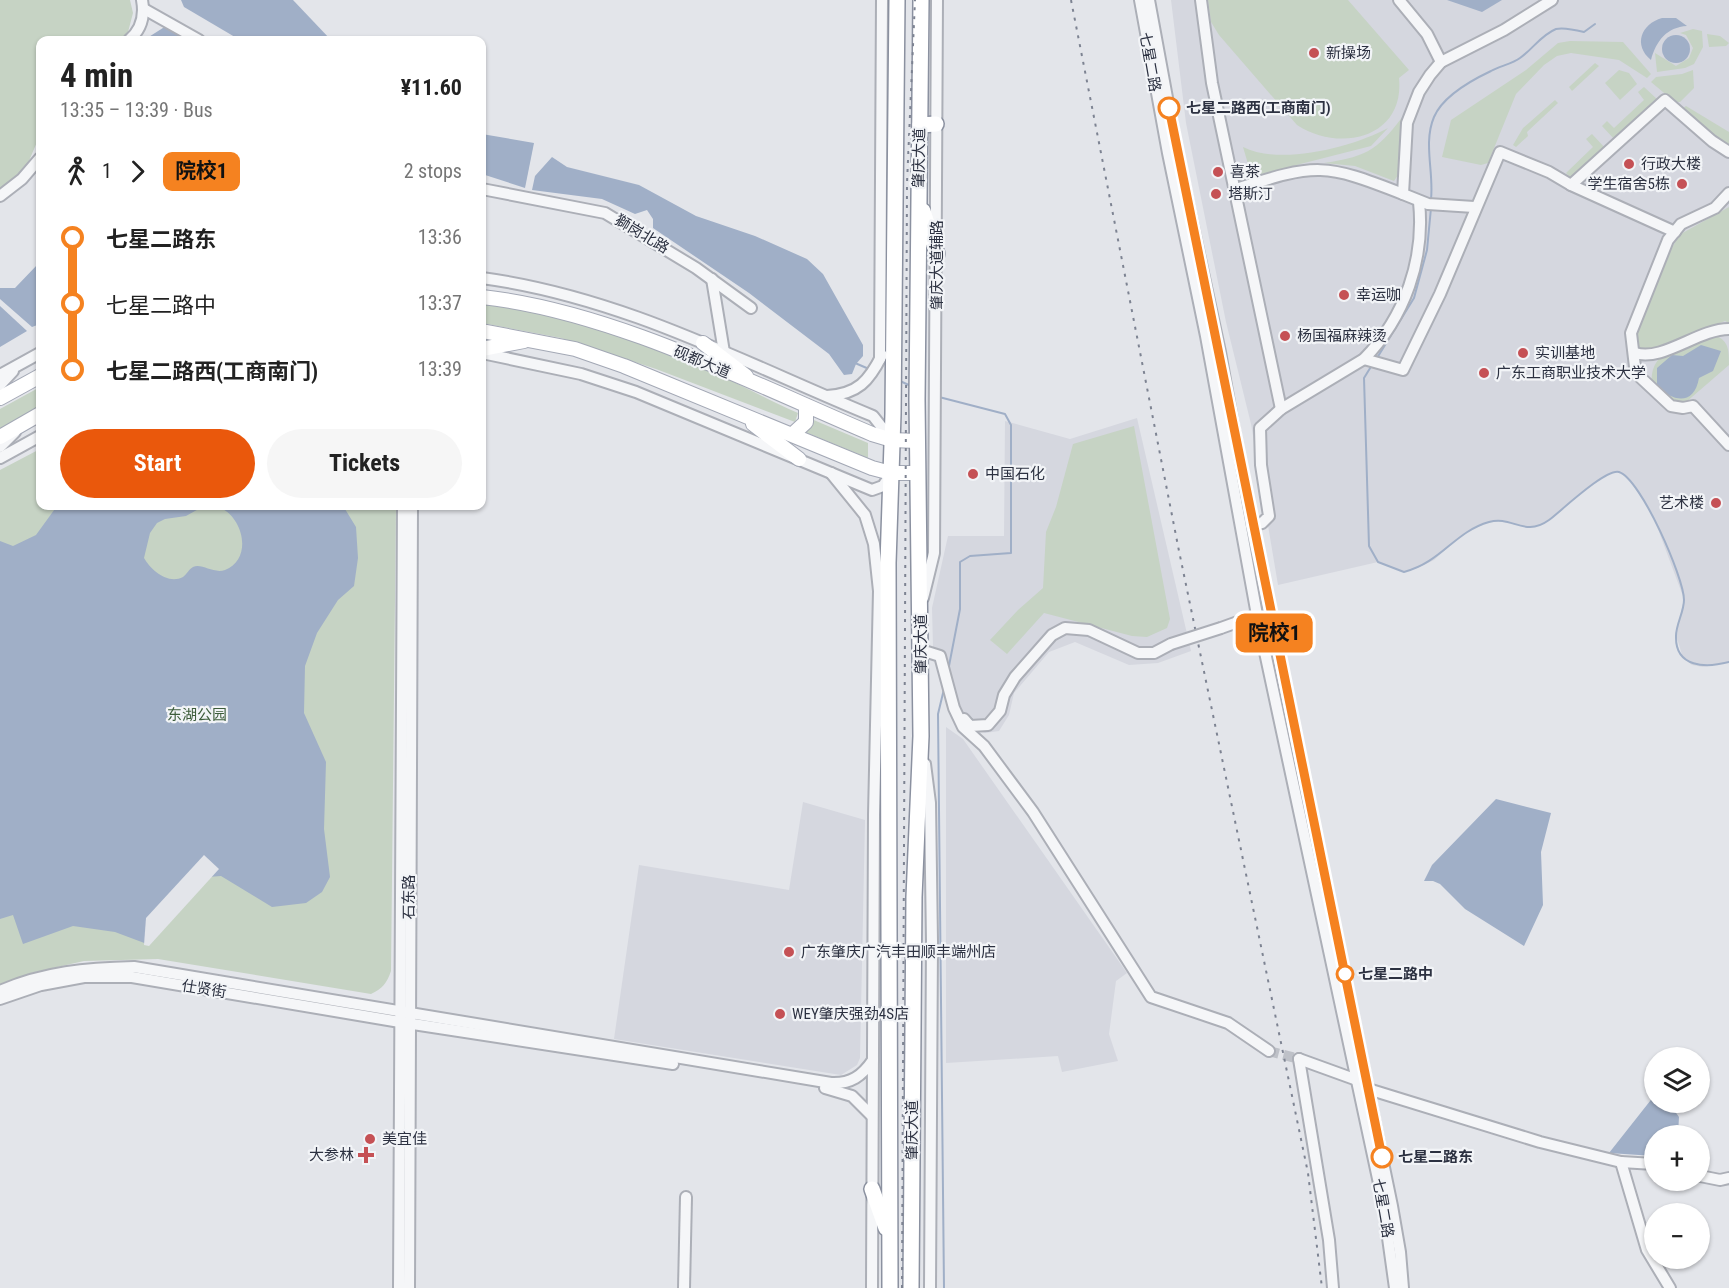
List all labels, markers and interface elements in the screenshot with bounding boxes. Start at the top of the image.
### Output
street label: 七星二路 [1136,31,1164,93]
place label: 新操场 [1326,44,1371,62]
marker: 新操场 [1307,46,1321,60]
text: 4 min [60,56,133,95]
text: ¥11.60 [401,75,462,100]
marker: 七星二路西(工商南门) [1158,97,1180,119]
text: 13:35 – 13:39 · Bus [60,98,213,122]
place label: 七星二路西(工商南门) [1186,99,1331,117]
street label: 肇庆大道 [909,128,929,188]
icon: walk [60,155,93,188]
icon: forward [121,155,154,188]
place label: 行政大楼 [1641,155,1701,173]
marker: 行政大楼 [1622,157,1636,171]
text: 1 [102,159,112,183]
text: 院校1 [175,159,228,183]
text: 2 stops [404,159,462,183]
place label: 喜茶 [1230,163,1260,181]
marker: 喜茶 [1211,165,1225,179]
place label: 学生宿舍5栋 [1588,175,1670,193]
marker: 学生宿舍5栋 [1675,177,1689,191]
place label: 塔斯汀 [1228,185,1273,203]
marker: 塔斯汀 [1209,187,1223,201]
street label: 獅岗北路 [612,211,672,257]
street label: 肇庆大道辅路 [928,220,946,310]
text: 13:36 [418,225,462,249]
text: 七星二路东 [106,227,216,252]
place label: 幸运咖 [1356,286,1401,304]
marker: 幸运咖 [1337,288,1351,302]
text: 13:37 [418,291,462,315]
text: 七星二路中 [106,293,216,318]
place label: 杨国福麻辣烫 [1297,327,1387,345]
marker: 杨国福麻辣烫 [1278,329,1292,343]
street label: 砚都大道 [671,342,733,382]
place label: 实训基地 [1535,344,1595,362]
marker: 实训基地 [1516,346,1530,360]
text: 13:39 [418,357,462,381]
text: 七星二路西(工商南门) [106,359,318,384]
place label: 广东工商职业技术大学 [1496,364,1646,382]
marker: 广东工商职业技术大学 [1477,366,1491,380]
button: Start [60,429,255,498]
button: Tickets [267,429,462,498]
place label: 中国石化 [985,465,1045,483]
marker: 中国石化 [966,467,980,481]
place label: 艺术楼 [1659,494,1704,512]
marker: 艺术楼 [1709,496,1723,510]
street label: 肇庆大道 [912,614,930,674]
line badge: 院校1 [1240,614,1308,652]
text: 院校1 [1248,621,1300,645]
park label: 东湖公园 [167,706,227,724]
street label: 石东路 [400,874,418,920]
place label: 广东肇庆广汽丰田顺丰端州店 [801,943,996,961]
marker: 广东肇庆广汽丰田顺丰端州店 [782,945,796,959]
marker: 七星二路中 [1336,965,1354,983]
place label: 七星二路中 [1358,965,1433,983]
street label: 仕贤街 [180,977,228,1001]
place label: WEY肇庆强劲4S店 [792,1005,909,1023]
marker: WEY肇庆强劲4S店 [773,1007,787,1021]
map controls [1644,1047,1710,1269]
button: layers [1644,1047,1710,1113]
street label: 肇庆大道 [903,1100,921,1160]
button: + [1644,1125,1710,1191]
place label: 美宜佳 [382,1130,427,1148]
marker: 美宜佳 [363,1132,377,1146]
place label: 大参林 [309,1146,354,1164]
marker: 七星二路东 [1371,1146,1393,1168]
marker: 大参林 [359,1148,373,1162]
place label: 七星二路东 [1398,1148,1473,1166]
street label: 七星二路 [1369,1177,1397,1239]
button: − [1644,1203,1710,1269]

